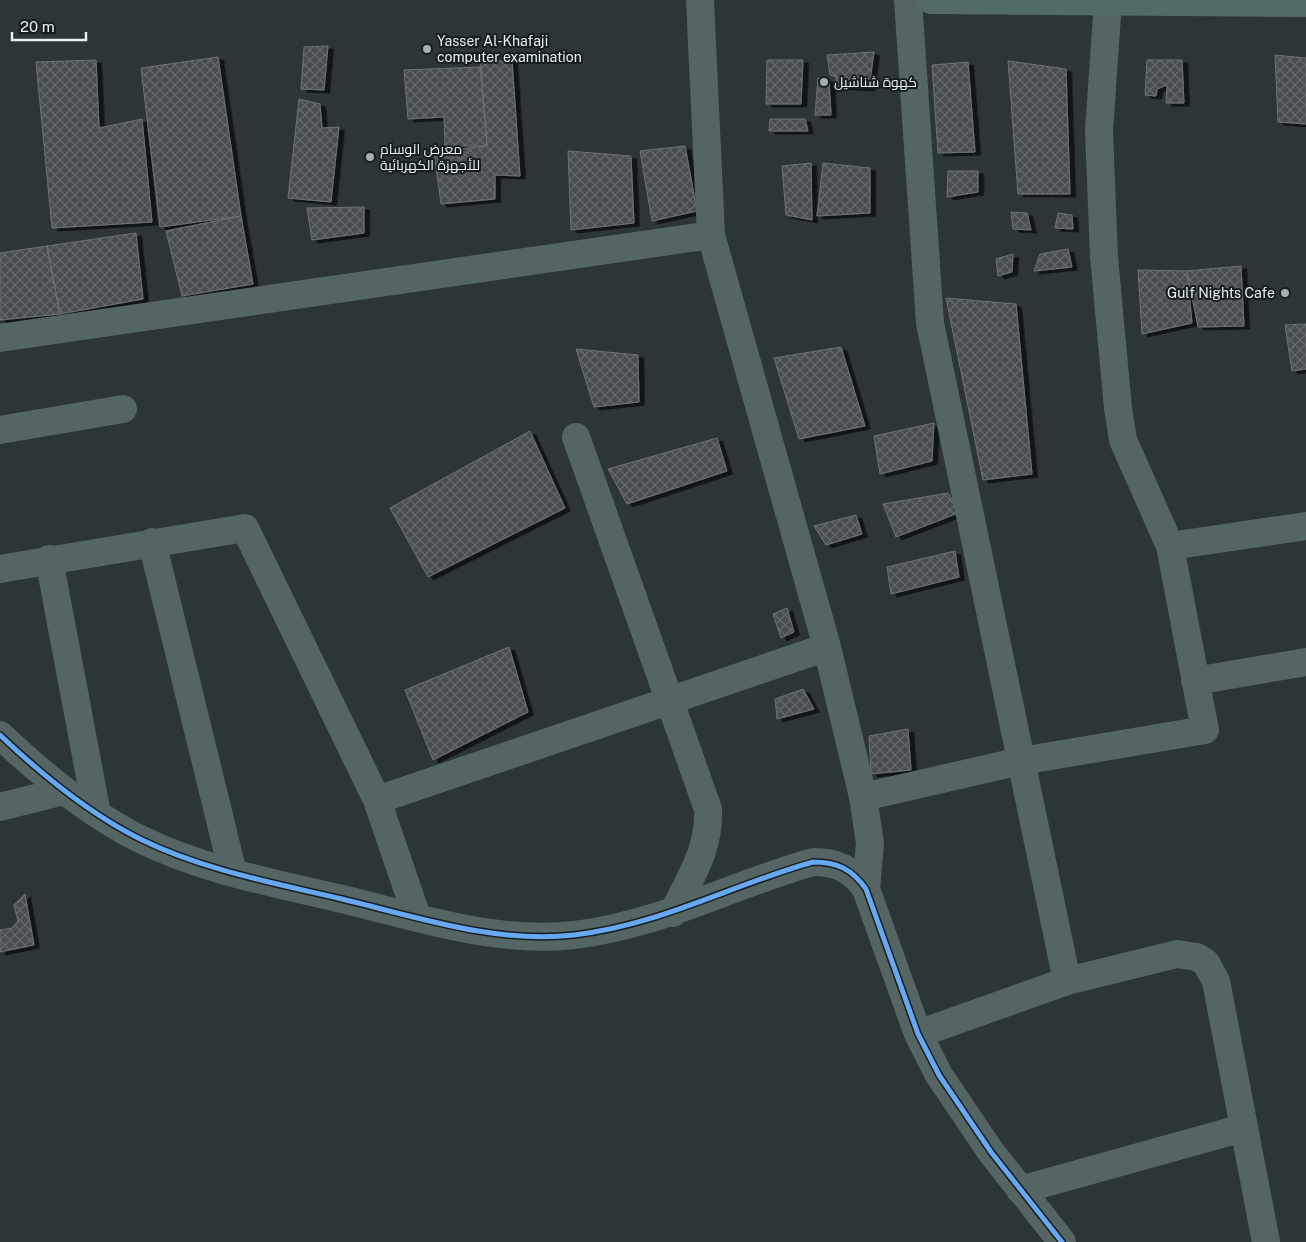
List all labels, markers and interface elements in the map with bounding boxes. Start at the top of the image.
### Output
scale bar [12,10,86,42]
text: 20 m [20,18,55,35]
place label: Yasser Al-Khafaji computer examination [437,33,582,65]
marker: Yasser Al-Khafaji computer examination [421,43,433,55]
place label: كهوة شناشيل [834,74,917,90]
marker: كهوة شناشيل [818,76,830,88]
place label: معرض الوسام للأجهزة الكهربائية [380,141,480,173]
marker: معرض الوسام للأجهزة الكهربائية [364,151,376,163]
place label: Gulf Nights Cafe [1167,285,1275,301]
marker: Gulf Nights Cafe [1279,287,1291,299]

